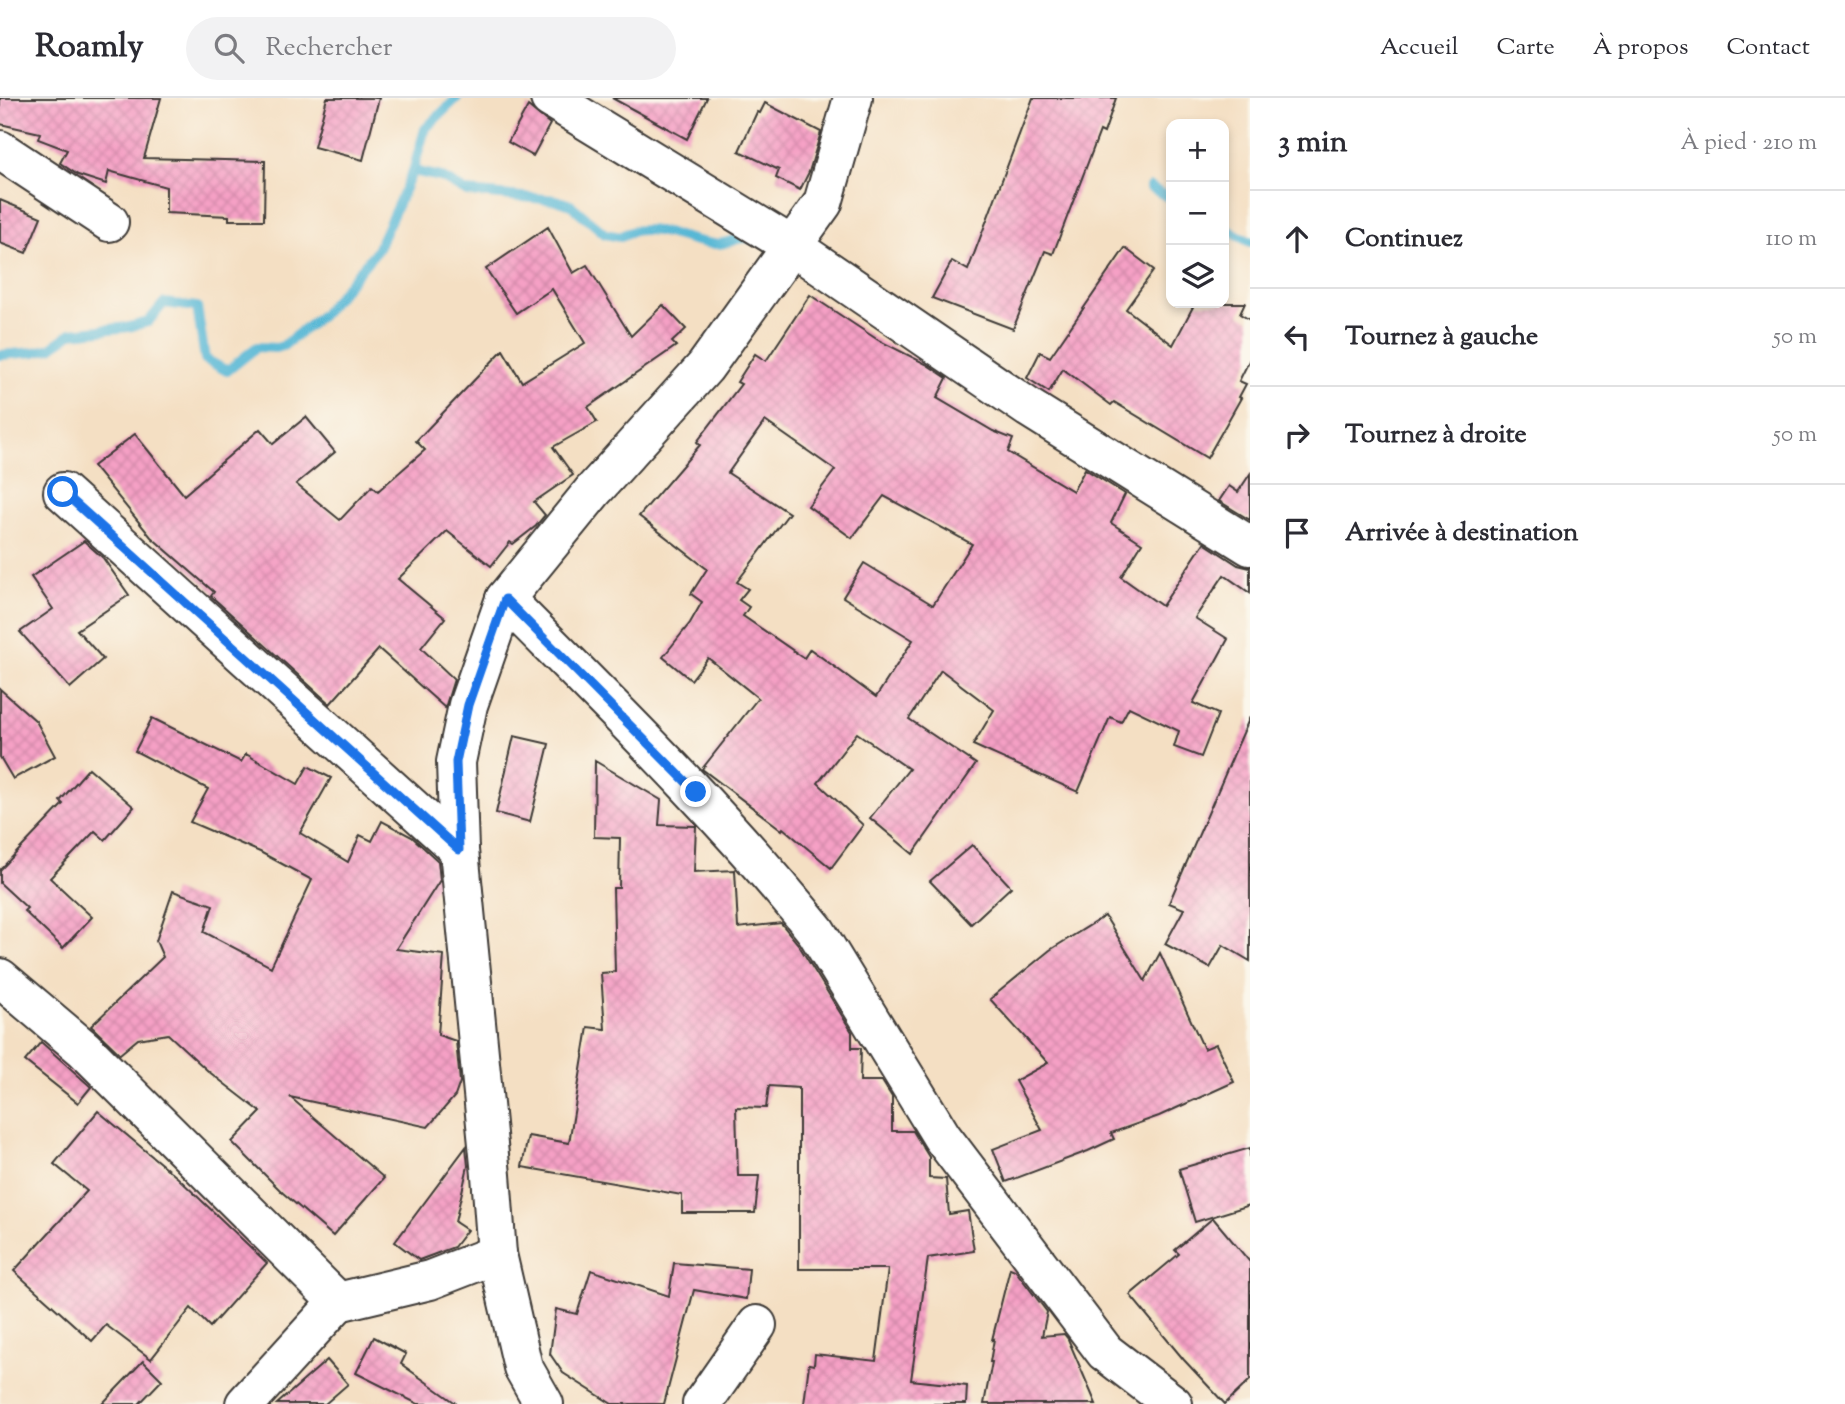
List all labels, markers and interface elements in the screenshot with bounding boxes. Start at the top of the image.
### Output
search box [186,17,676,80]
text: Roamly [35,24,144,72]
icon: search [210,29,248,67]
text: Rechercher [266,30,393,67]
text: Accueil [1380,31,1459,65]
text: Carte [1497,31,1555,65]
text: À propos [1593,31,1688,65]
text: Contact [1726,31,1810,65]
map controls [1166,119,1229,308]
button: + [1166,119,1229,182]
text: 3 min [1278,122,1348,165]
text: À pied · 210 m [1680,127,1817,160]
button: − [1166,182,1229,245]
icon: ahead [1278,220,1316,258]
text: Continuez [1345,221,1463,258]
text: 110 m [1766,223,1817,256]
button: layers [1166,245,1229,308]
icon: left [1278,318,1316,356]
text: Tournez à gauche [1345,319,1538,356]
text: 50 m [1773,321,1817,354]
icon: right [1278,416,1316,454]
text: Tournez à droite [1345,417,1527,454]
text: 50 m [1773,419,1817,452]
route start [47,476,78,507]
icon: arrive [1278,514,1316,552]
text: Arrivée à destination [1345,515,1578,552]
route end [680,776,711,807]

